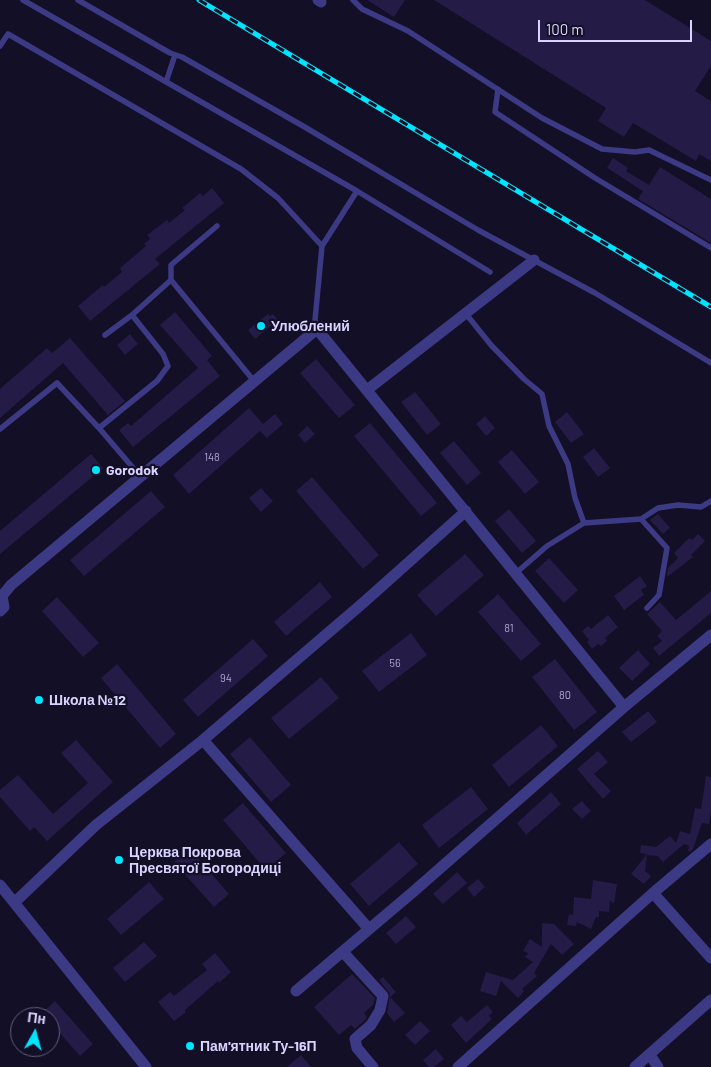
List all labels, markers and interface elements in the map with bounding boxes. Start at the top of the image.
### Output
scale bar [541,10,695,42]
text: 100 m [546,20,584,38]
place label: Улюблений [271,318,350,334]
marker: Улюблений [255,320,267,332]
house number: 148 [204,450,220,464]
place label: Gorodok [106,462,159,478]
marker: Gorodok [90,464,102,476]
house number: 81 [504,621,514,635]
house number: 56 [389,656,401,670]
house number: 94 [220,671,232,685]
house number: 80 [559,688,571,702]
place label: Школа №12 [49,692,126,708]
marker: Школа №12 [33,694,45,706]
place label: Церква Покрова Пресвятої Богородиці [129,844,281,876]
marker: Церква Покрова Пресвятої Богородиці [113,854,125,866]
north arrow [10,1007,60,1057]
text: Пн [27,1008,47,1027]
place label: Пам'ятник Ту-16П [200,1038,317,1054]
marker: Пам'ятник Ту-16П [184,1040,196,1052]

